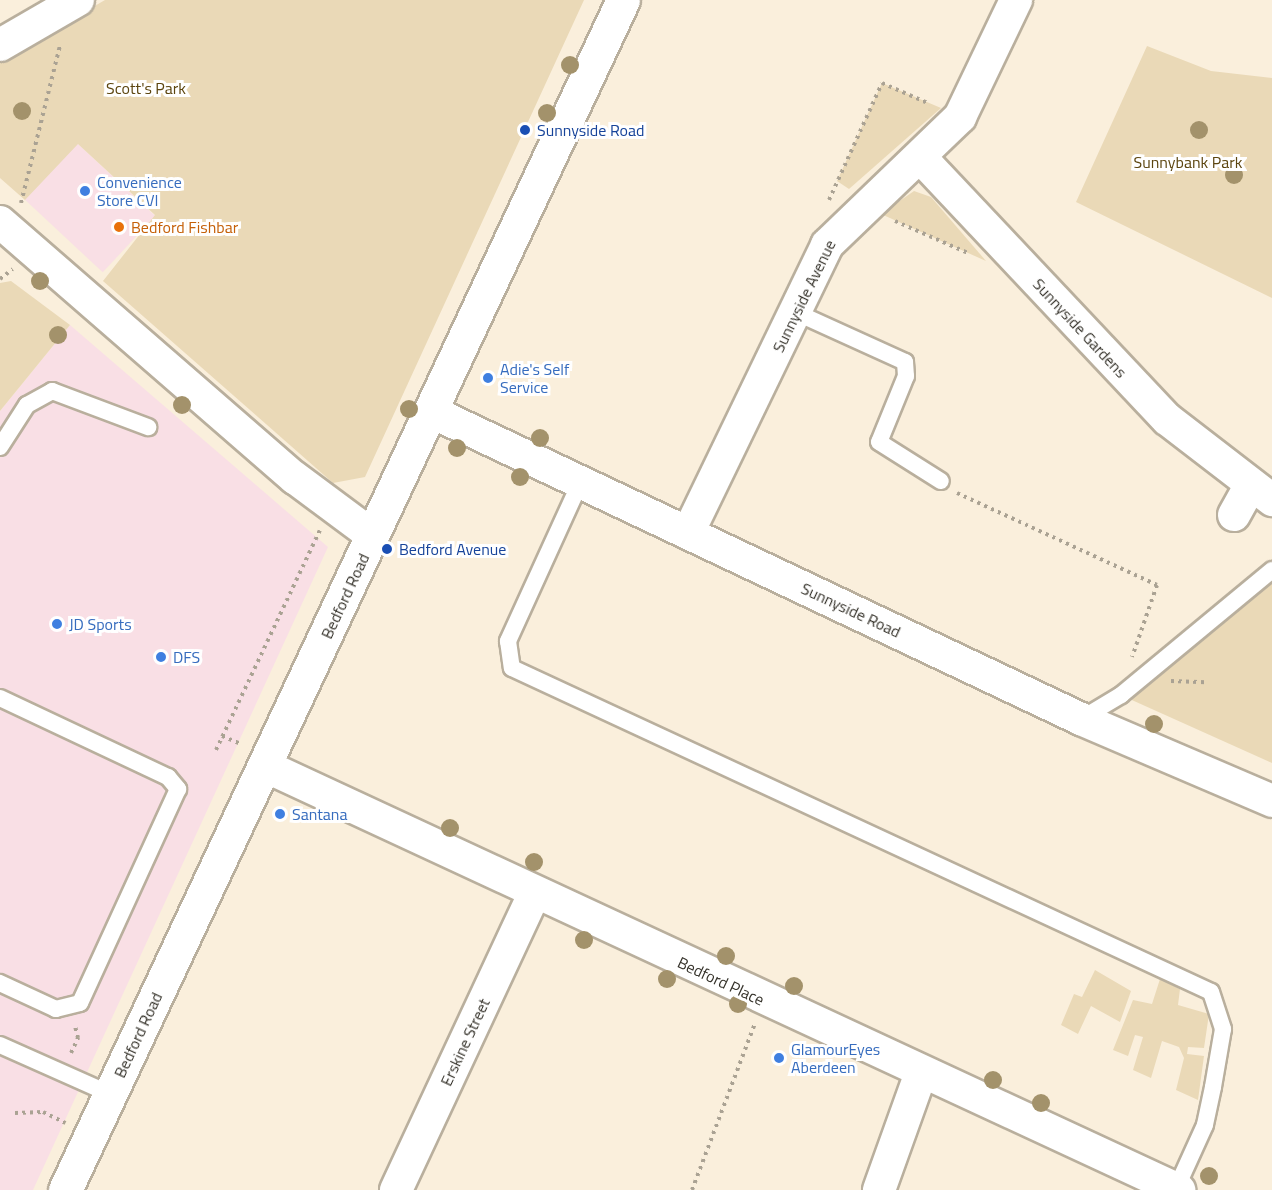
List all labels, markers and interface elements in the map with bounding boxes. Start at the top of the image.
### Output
park label: Scott's Park [106,78,186,98]
place label: Sunnyside Road [537,120,645,140]
marker: Sunnyside Road [518,123,532,137]
park label: Sunnybank Park [1134,152,1242,172]
place label: Convenience Store CVI [97,172,182,210]
marker: Convenience Store CVI [78,184,92,198]
place label: Bedford Fishbar [131,217,238,237]
marker: Bedford Fishbar [112,220,126,234]
street label: Sunnyside Avenue [768,237,840,355]
street label: Sunnyside Gardens [1029,274,1131,382]
place label: Adie's Self Service [500,359,569,397]
marker: Adie's Self Service [481,371,495,385]
place label: Bedford Avenue [399,539,506,559]
marker: Bedford Avenue [380,542,394,556]
street label: Bedford Road [317,550,373,642]
street label: Sunnyside Road [798,579,904,641]
place label: JD Sports [69,614,132,634]
marker: JD Sports [50,617,64,631]
place label: DFS [173,647,200,667]
marker: DFS [154,650,168,664]
place label: Santana [292,804,347,824]
marker: Santana [273,807,287,821]
street label: Bedford Place [675,953,767,1009]
street label: Bedford Road [110,989,166,1081]
street label: Erskine Street [436,995,494,1089]
place label: GlamourEyes Aberdeen [791,1039,880,1077]
marker: GlamourEyes Aberdeen [772,1051,786,1065]

